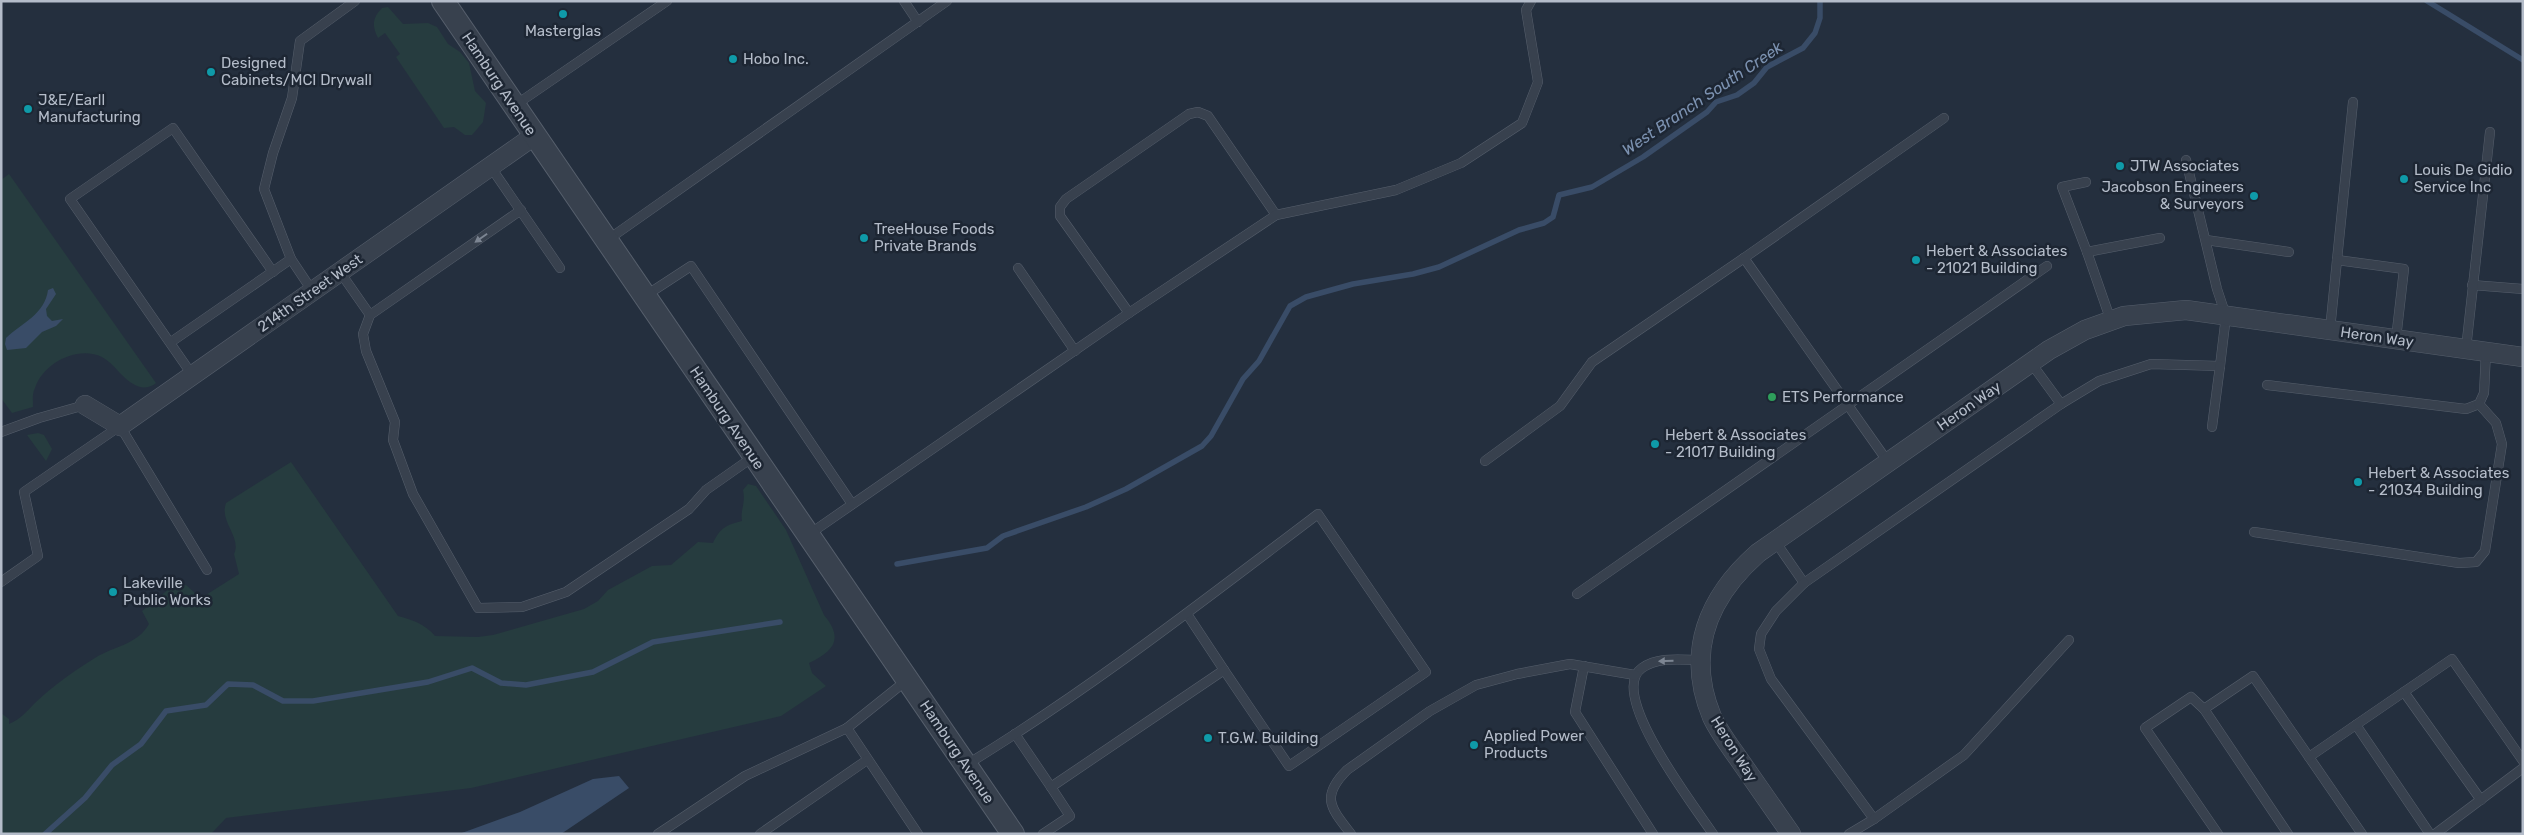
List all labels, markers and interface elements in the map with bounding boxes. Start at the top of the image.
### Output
marker: Masterglas [557,8,569,20]
place label: Masterglas [525,22,601,40]
street label: Hamburg Avenue [458,29,540,139]
water label: West Branch South Creek [1618,37,1787,159]
place label: Hobo Inc. [743,50,809,68]
marker: Hobo Inc. [727,53,739,65]
place label: Designed Cabinets/MCI Drywall [221,54,372,89]
marker: Designed Cabinets/MCI Drywall [205,66,217,78]
place label: J&E/Earll Manufacturing [38,91,141,126]
marker: J&E/Earll Manufacturing [22,103,34,115]
place label: JTW Associates [2130,157,2240,175]
marker: JTW Associates [2114,160,2126,172]
place label: Louis De Gidio Service Inc [2414,161,2512,196]
marker: Louis De Gidio Service Inc [2398,173,2410,185]
place label: Jacobson Engineers & Surveyors [2101,178,2244,213]
marker: Jacobson Engineers & Surveyors [2248,190,2260,202]
place label: TreeHouse Foods Private Brands [874,220,995,255]
marker: TreeHouse Foods Private Brands [858,232,870,244]
one-way arrow [474,233,488,243]
place label: Hebert & Associates - 21021 Building [1926,242,2068,277]
street label: 214th Street West [254,250,366,336]
marker: Hebert & Associates - 21021 Building [1910,254,1922,266]
street label: Heron Way [2339,323,2415,351]
street label: Hamburg Avenue [686,363,768,473]
street label: Heron Way [1934,377,2004,435]
place label: ETS Performance [1782,388,1904,406]
marker: ETS Performance [1766,391,1778,403]
place label: Hebert & Associates - 21017 Building [1665,426,1807,461]
marker: Hebert & Associates - 21017 Building [1649,438,1661,450]
place label: Hebert & Associates - 21034 Building [2368,464,2510,499]
marker: Hebert & Associates - 21034 Building [2352,476,2364,488]
place label: Lakeville Public Works [123,574,211,609]
marker: Lakeville Public Works [107,586,119,598]
one-way arrow [1657,657,1673,665]
street label: Hamburg Avenue [916,697,998,807]
street label: Heron Way [1707,713,1761,785]
place label: Applied Power Products [1484,727,1584,762]
place label: T.G.W. Building [1218,729,1318,747]
marker: T.G.W. Building [1202,732,1214,744]
marker: Applied Power Products [1468,739,1480,751]

